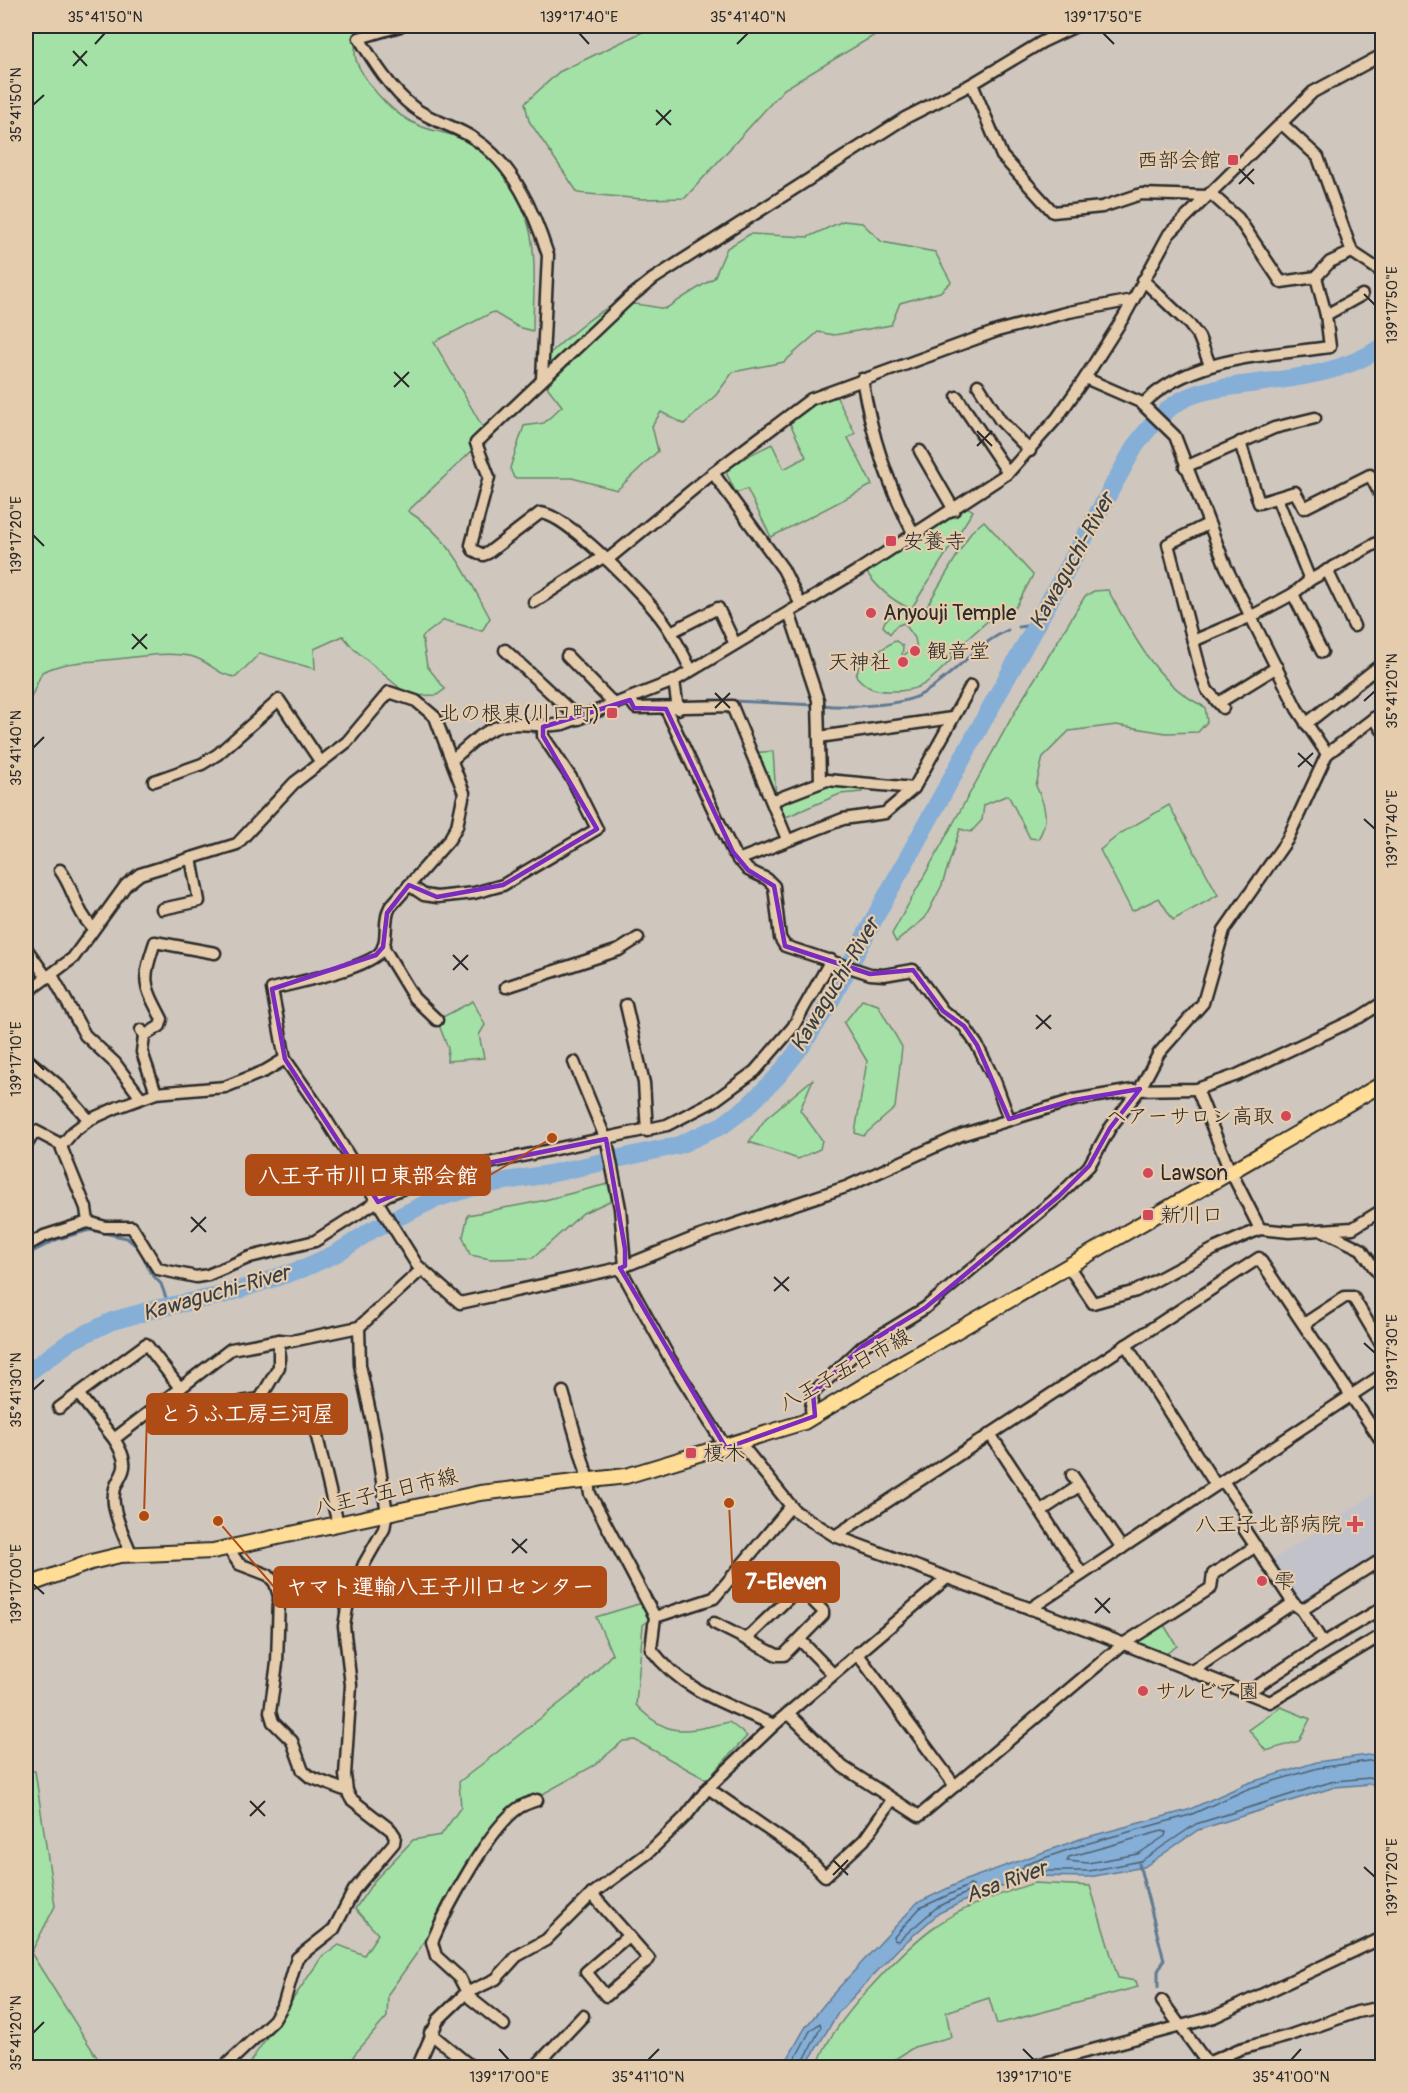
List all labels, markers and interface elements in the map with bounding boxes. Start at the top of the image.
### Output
text: 35°41'50"N [67,8,143,27]
text: 139°17'40"E [540,8,618,27]
text: 35°41'40"N [710,8,786,27]
text: 139°17'50"E [1064,8,1142,27]
text: 35°41'50"N [7,67,26,143]
place label: 西部会館 [1137,147,1221,174]
marker: 西部会館 [1226,153,1240,167]
text: 139°17'50"E [1383,266,1402,344]
water label: Kawaguchi-River [1023,485,1123,634]
text: 139°17'20"E [7,496,26,574]
place label: 安養寺 [903,528,966,555]
marker: 安養寺 [884,534,898,548]
place label: Anyouji Temple [883,600,1017,627]
marker: Anyouji Temple [864,606,878,620]
place label: 観音堂 [927,638,990,665]
marker: 観音堂 [908,644,922,658]
place label: 天神社 [828,649,891,676]
text: 35°41'20"N [1383,653,1402,729]
marker: 天神社 [896,655,910,669]
place label: 北の根東(川口町) [439,700,600,727]
marker: 北の根東(川口町) [605,706,619,720]
text: 35°41'40"N [7,710,26,786]
text: 139°17'40"E [1383,790,1402,868]
water label: Kawaguchi-River [784,910,888,1057]
text: 139°17'10"E [7,1021,26,1097]
place label: ヘアーサロン高取 [1106,1103,1274,1130]
marker: ヘアーサロン高取 [1279,1109,1293,1123]
callout: 八王子市川口東部会館 [246,1155,490,1195]
place label: Lawson [1160,1160,1228,1187]
text: 八王子市川口東部会館 [258,1162,478,1190]
marker: Lawson [1141,1166,1155,1180]
place label: 新川口 [1160,1202,1223,1229]
marker: 新川口 [1141,1208,1155,1222]
water label: Kawaguchi-River [139,1258,296,1327]
text: 139°17'30"E [1383,1314,1402,1392]
street label: 八王子五日市線 [774,1323,916,1417]
text: 35°41'30"N [7,1352,26,1428]
callout: とうふ工房三河屋 [147,1394,347,1434]
text: とうふ工房三河屋 [159,1400,335,1428]
place label: 榎木 [703,1440,745,1467]
marker: 榎木 [684,1446,698,1460]
street label: 八王子五日市線 [311,1462,461,1522]
place label: 八王子北部病院 [1195,1511,1342,1538]
marker: 八王子北部病院 [1346,1515,1364,1533]
text: 139°17'00"E [7,1544,26,1624]
callout: 7-Eleven [733,1562,839,1602]
callout: ヤマト運輸八王子川口センター [274,1567,606,1607]
text: 7-Eleven [745,1568,827,1596]
place label: 雫 [1274,1568,1295,1595]
text: ヤマト運輸八王子川口センター [286,1573,594,1601]
marker: 雫 [1255,1574,1269,1588]
place label: サルビア園 [1155,1678,1259,1705]
marker: サルビア園 [1136,1684,1150,1698]
text: 139°17'20"E [1383,1838,1402,1916]
water label: Asa River [961,1853,1054,1910]
text: 35°41'20"N [7,1995,26,2071]
text: 139°17'00"E [469,2068,549,2087]
text: 35°41'10"N [612,2068,684,2087]
text: 139°17'10"E [996,2068,1072,2087]
text: 35°41'00"N [1252,2068,1330,2087]

